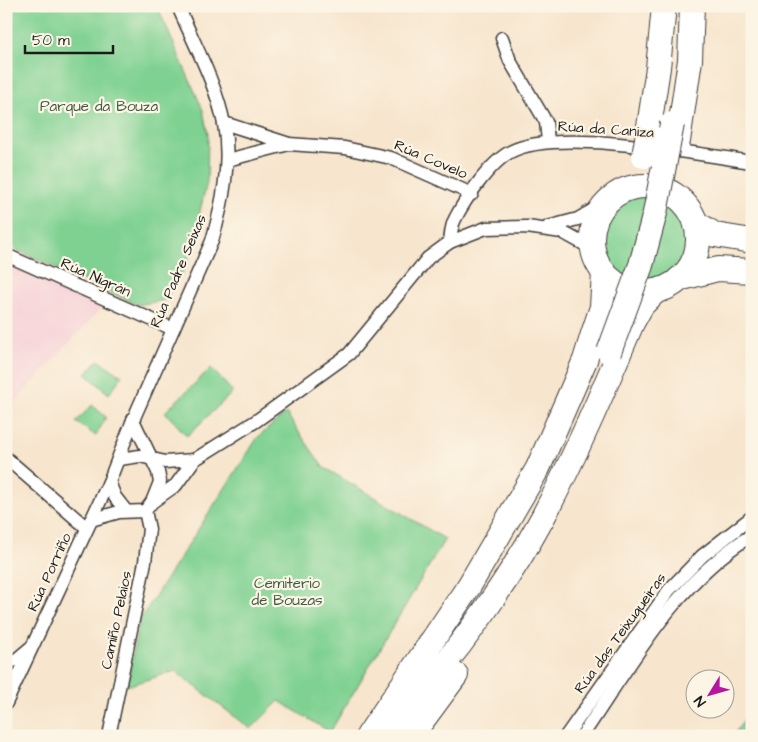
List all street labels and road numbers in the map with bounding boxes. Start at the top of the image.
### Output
street label: Rúa da Caniza [557,116,655,143]
street label: Rúa Covelo [391,135,471,185]
street label: Rúa Padre Seixas [145,211,212,331]
street label: Rúa Nigrán [57,253,135,303]
street label: Rúa Porriño [22,529,77,615]
street label: Rúa das Teixugueiras [569,568,672,698]
street label: Camiño Pelaios [96,569,137,671]

